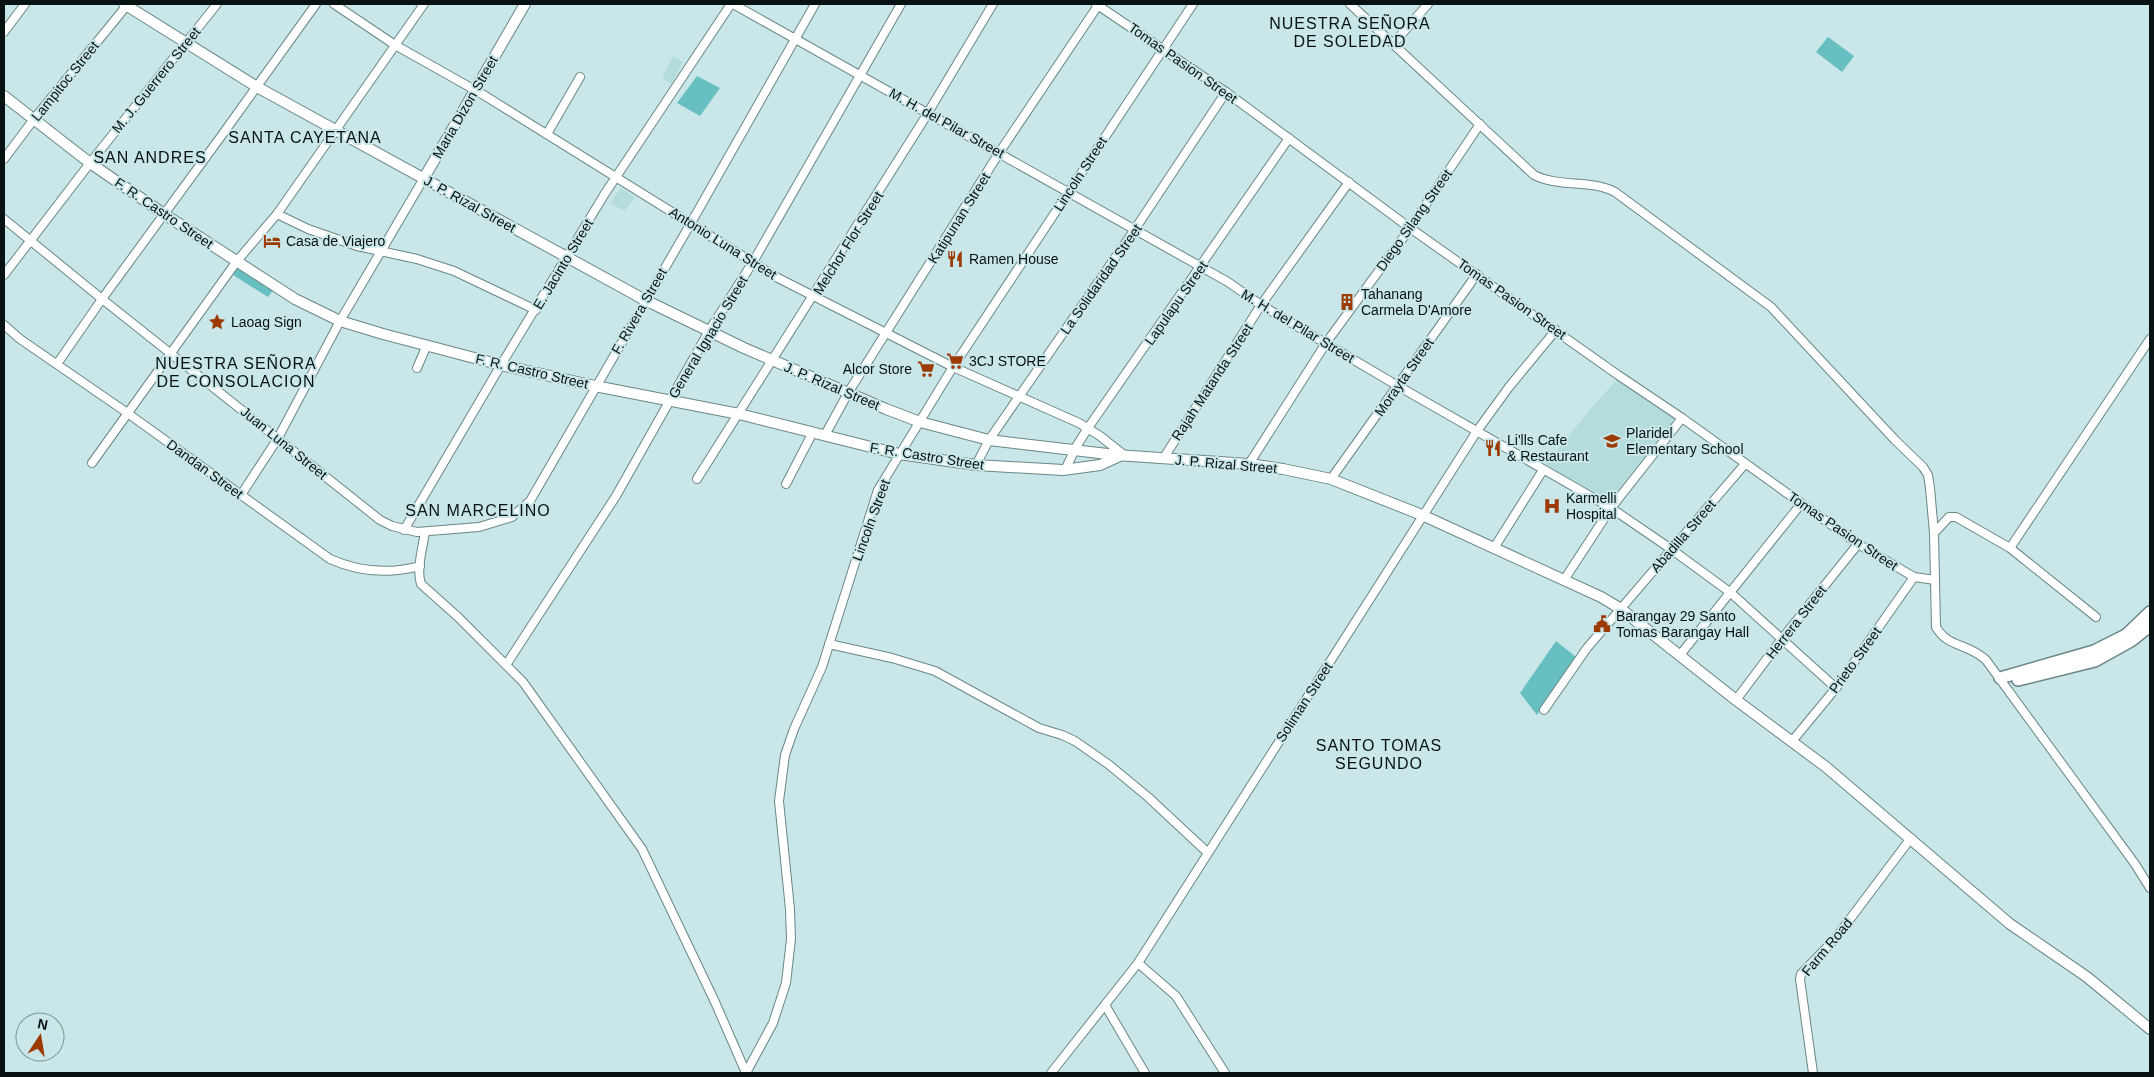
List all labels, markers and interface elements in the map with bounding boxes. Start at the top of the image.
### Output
district label: NUESTRA SEÑORA DE SOLEDAD [1269,13,1431,50]
street label: Tomas Pasion Street [1126,19,1241,107]
street label: M. J. Guerrero Street [108,24,204,136]
street label: Lampitoc Street [28,38,102,124]
street label: Maria Dizon Street [429,53,501,161]
street label: M. H. del Pilar Street [887,85,1007,161]
district label: SANTA CAYETANA [228,129,382,146]
street label: Lincoln Street [1050,134,1110,214]
district label: SAN ANDRES [93,149,207,166]
street label: Diego Silang Street [1373,166,1455,274]
street label: Katipunan Street [925,169,993,266]
street label: J. P. Rizal Street [421,172,519,236]
street label: F. R. Castro Street [112,174,216,252]
street label: Melchor Flor Street [810,188,886,298]
street label: Antonio Luna Street [666,203,780,283]
street label: E. Jacinto Street [530,216,596,312]
street label: La Solidaridad Street [1057,221,1145,337]
hotel icon: Casa de Viajero [262,231,282,251]
place label: Casa de Viajero [286,233,386,249]
restaurant icon: Ramen House [945,249,965,269]
place label: Ramen House [969,251,1059,267]
street label: Tomas Pasion Street [1455,255,1570,343]
street label: Lapulapu Street [1141,258,1211,348]
street label: F. Rivera Street [608,265,670,357]
street label: General Ignacio Street [665,273,751,401]
street label: M. H. del Pilar Street [1239,286,1358,366]
place label: Tahanang Carmela D'Amore [1361,286,1472,318]
building icon: Tahanang Carmela D'Amore [1337,292,1357,312]
place icon: Laoag Sign [207,312,227,332]
place label: Laoag Sign [231,314,302,330]
street label: Rajah Matanda Street [1168,320,1256,443]
street label: Morayta Street [1371,335,1437,419]
street label: F. R. Castro Street [474,350,590,392]
supermarket icon: 3CJ STORE [945,351,965,371]
district label: NUESTRA SEÑORA DE CONSOLACION [155,353,317,390]
place label: 3CJ STORE [969,353,1046,369]
street label: J. P. Rizal Street [782,359,882,413]
supermarket icon: Alcor Store [916,359,936,379]
place label: Alcor Store [843,361,912,377]
street label: Juan Luna Street [238,403,331,483]
place label: Plaridel Elementary School [1626,425,1744,457]
school or university icon: Plaridel Elementary School [1602,431,1622,451]
place label: Li'lls Cafe & Restaurant [1507,432,1589,464]
street label: Dandan Street [164,436,246,502]
restaurant icon: Li'lls Cafe & Restaurant [1483,438,1503,458]
street label: F. R. Castro Street [869,439,985,473]
street label: J. P. Rizal Street [1174,452,1278,476]
street label: Lincoln Street [849,477,893,563]
street label: Tomas Pasion Street [1785,488,1901,574]
place label: Karmelli Hospital [1566,490,1617,522]
hospital icon: Karmelli Hospital [1542,496,1562,516]
street label: Abadilla Street [1647,496,1719,576]
district label: SAN MARCELINO [405,502,551,519]
street label: Herrera Street [1762,582,1830,662]
place label: Barangay 29 Santo Tomas Barangay Hall [1616,608,1749,640]
public building icon: Barangay 29 Santo Tomas Barangay Hall [1592,614,1612,634]
street label: Prieto Street [1826,624,1884,696]
street label: Soliman Street [1272,659,1336,745]
district label: SANTO TOMAS SEGUNDO [1316,737,1442,772]
street label: Farm Road [1798,915,1856,979]
north arrow [15,1012,65,1062]
text: N [36,1015,49,1033]

